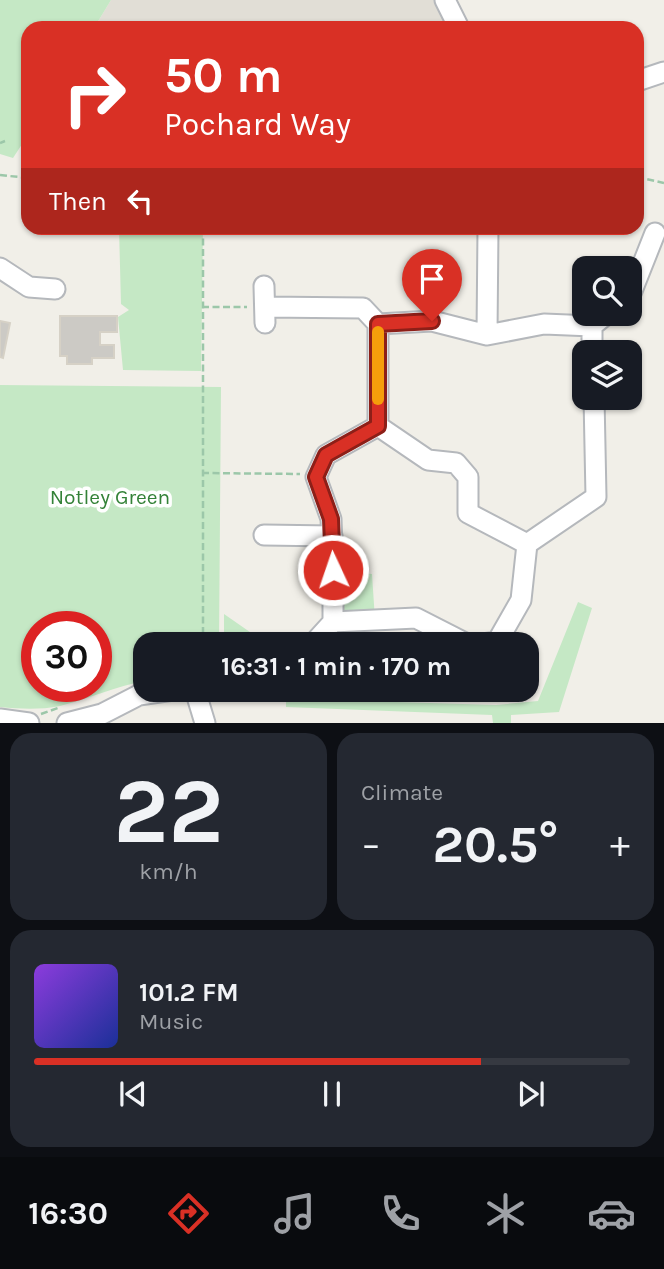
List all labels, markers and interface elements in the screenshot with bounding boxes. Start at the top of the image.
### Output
text: 50 m [164,47,282,104]
icon: right [49,49,140,140]
text: Pochard Way [164,106,351,143]
icon: left [121,182,159,220]
text: Then [49,186,107,217]
pin [402,249,462,321]
map controls [572,256,642,410]
button: search [572,256,642,326]
icon: arrive [413,260,451,298]
button: layers [572,340,642,410]
park label: Notley Green [50,485,170,509]
position arrow [296,533,370,607]
speed limit sign: 30 [21,611,112,702]
text: 16:31 · 1 min · 170 m [221,651,451,682]
text: 22 [113,759,224,865]
text: Climate [361,779,443,806]
text: 20.5° [433,814,559,875]
text: − [361,822,381,867]
text: + [610,822,630,867]
text: km/h [139,858,198,885]
text: 101.2 FM [139,977,239,1008]
text: Music [139,1008,203,1035]
icon: previous [114,1075,152,1113]
icon: pause [313,1075,351,1113]
icon: next [512,1075,550,1113]
icon: directions [164,1189,213,1238]
icon: music [270,1189,319,1238]
icon: phone [376,1189,425,1238]
icon: climate [481,1189,530,1238]
icon: car [587,1189,636,1238]
text: 16:30 [28,1195,108,1232]

